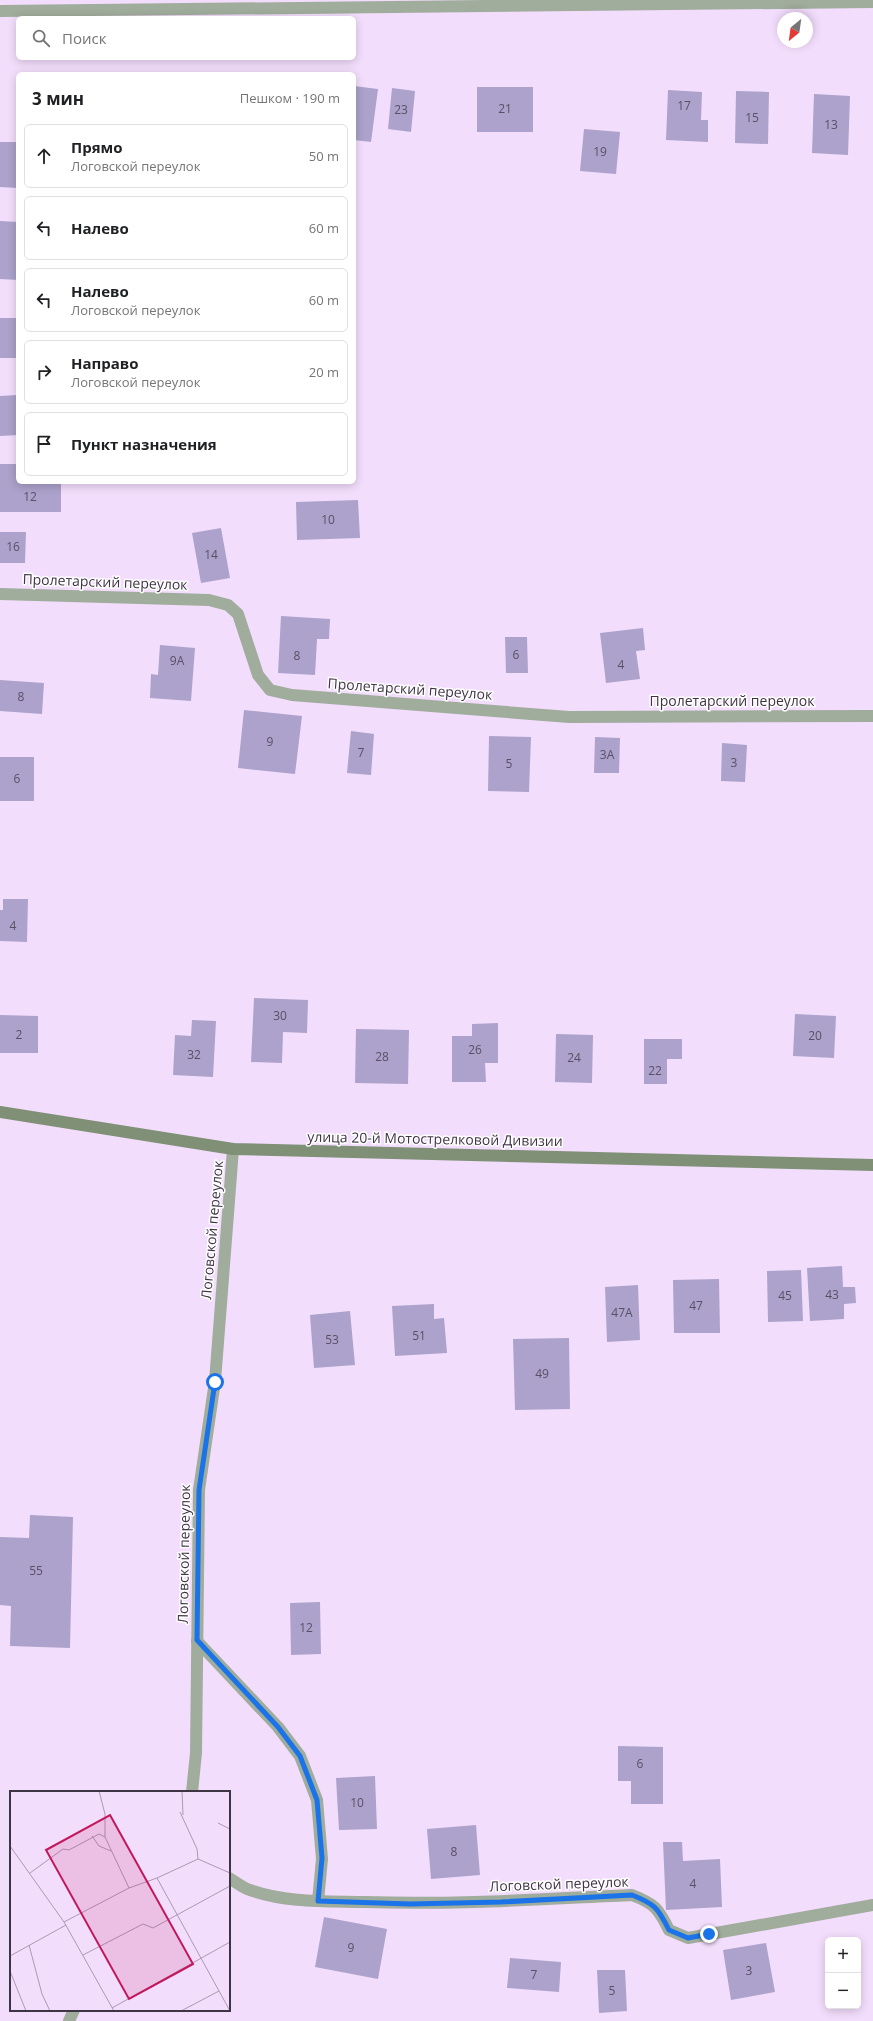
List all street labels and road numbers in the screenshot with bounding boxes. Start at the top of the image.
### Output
street label: Пролетарский переулок [22,569,189,594]
street label: Пролетарский переулок [327,673,494,704]
street label: Пролетарский переулок [649,691,815,710]
street label: улица 20-й Мотострелковой Дивизии [307,1127,563,1150]
street label: Логовской переулок [196,1159,227,1300]
street label: Логовской переулок [173,1483,194,1624]
street label: Логовской переулок [489,1872,630,1895]

